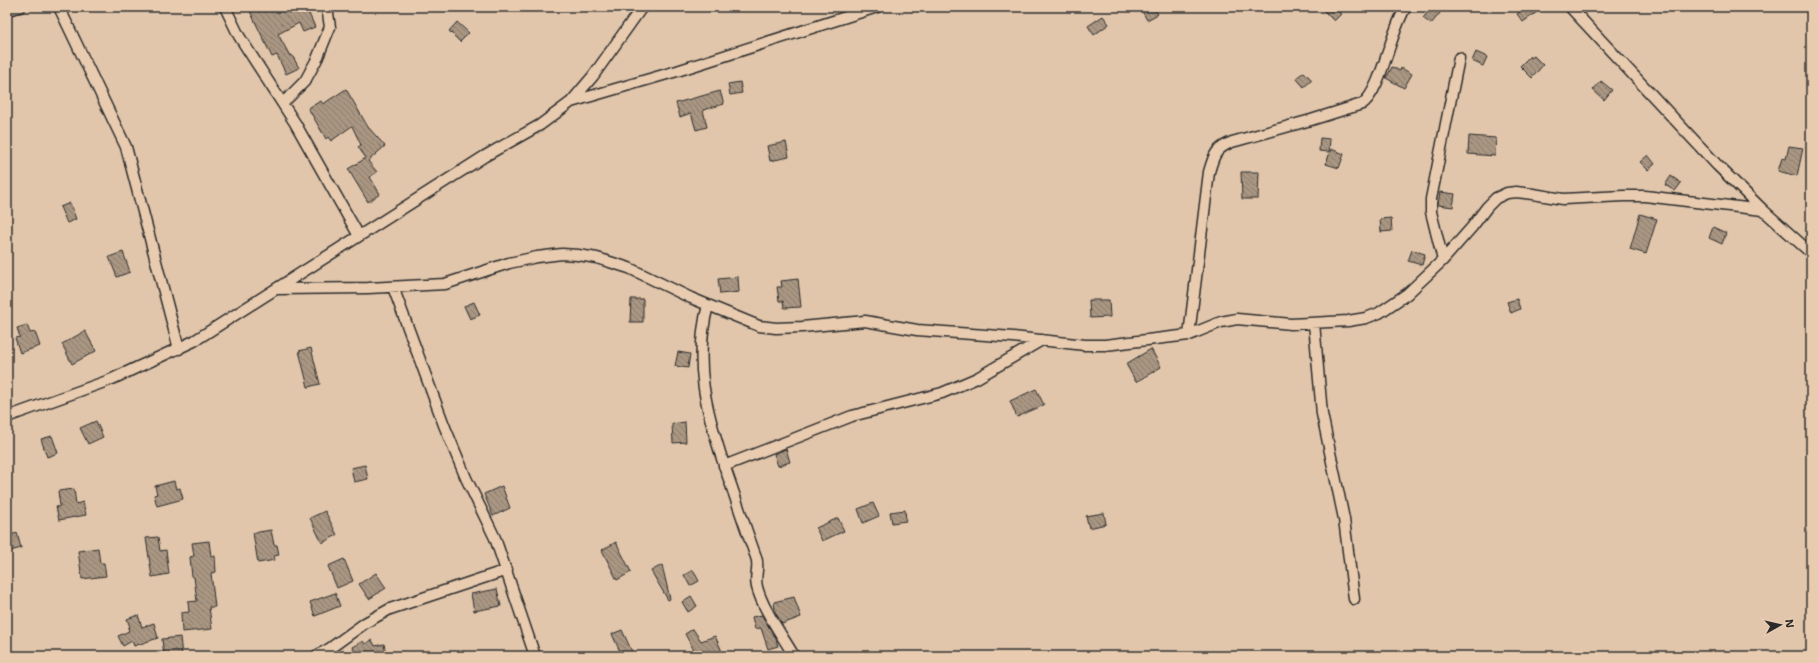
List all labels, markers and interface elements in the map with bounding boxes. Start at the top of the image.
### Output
north arrow [1760,605,1800,645]
text: N [1781,618,1797,629]

